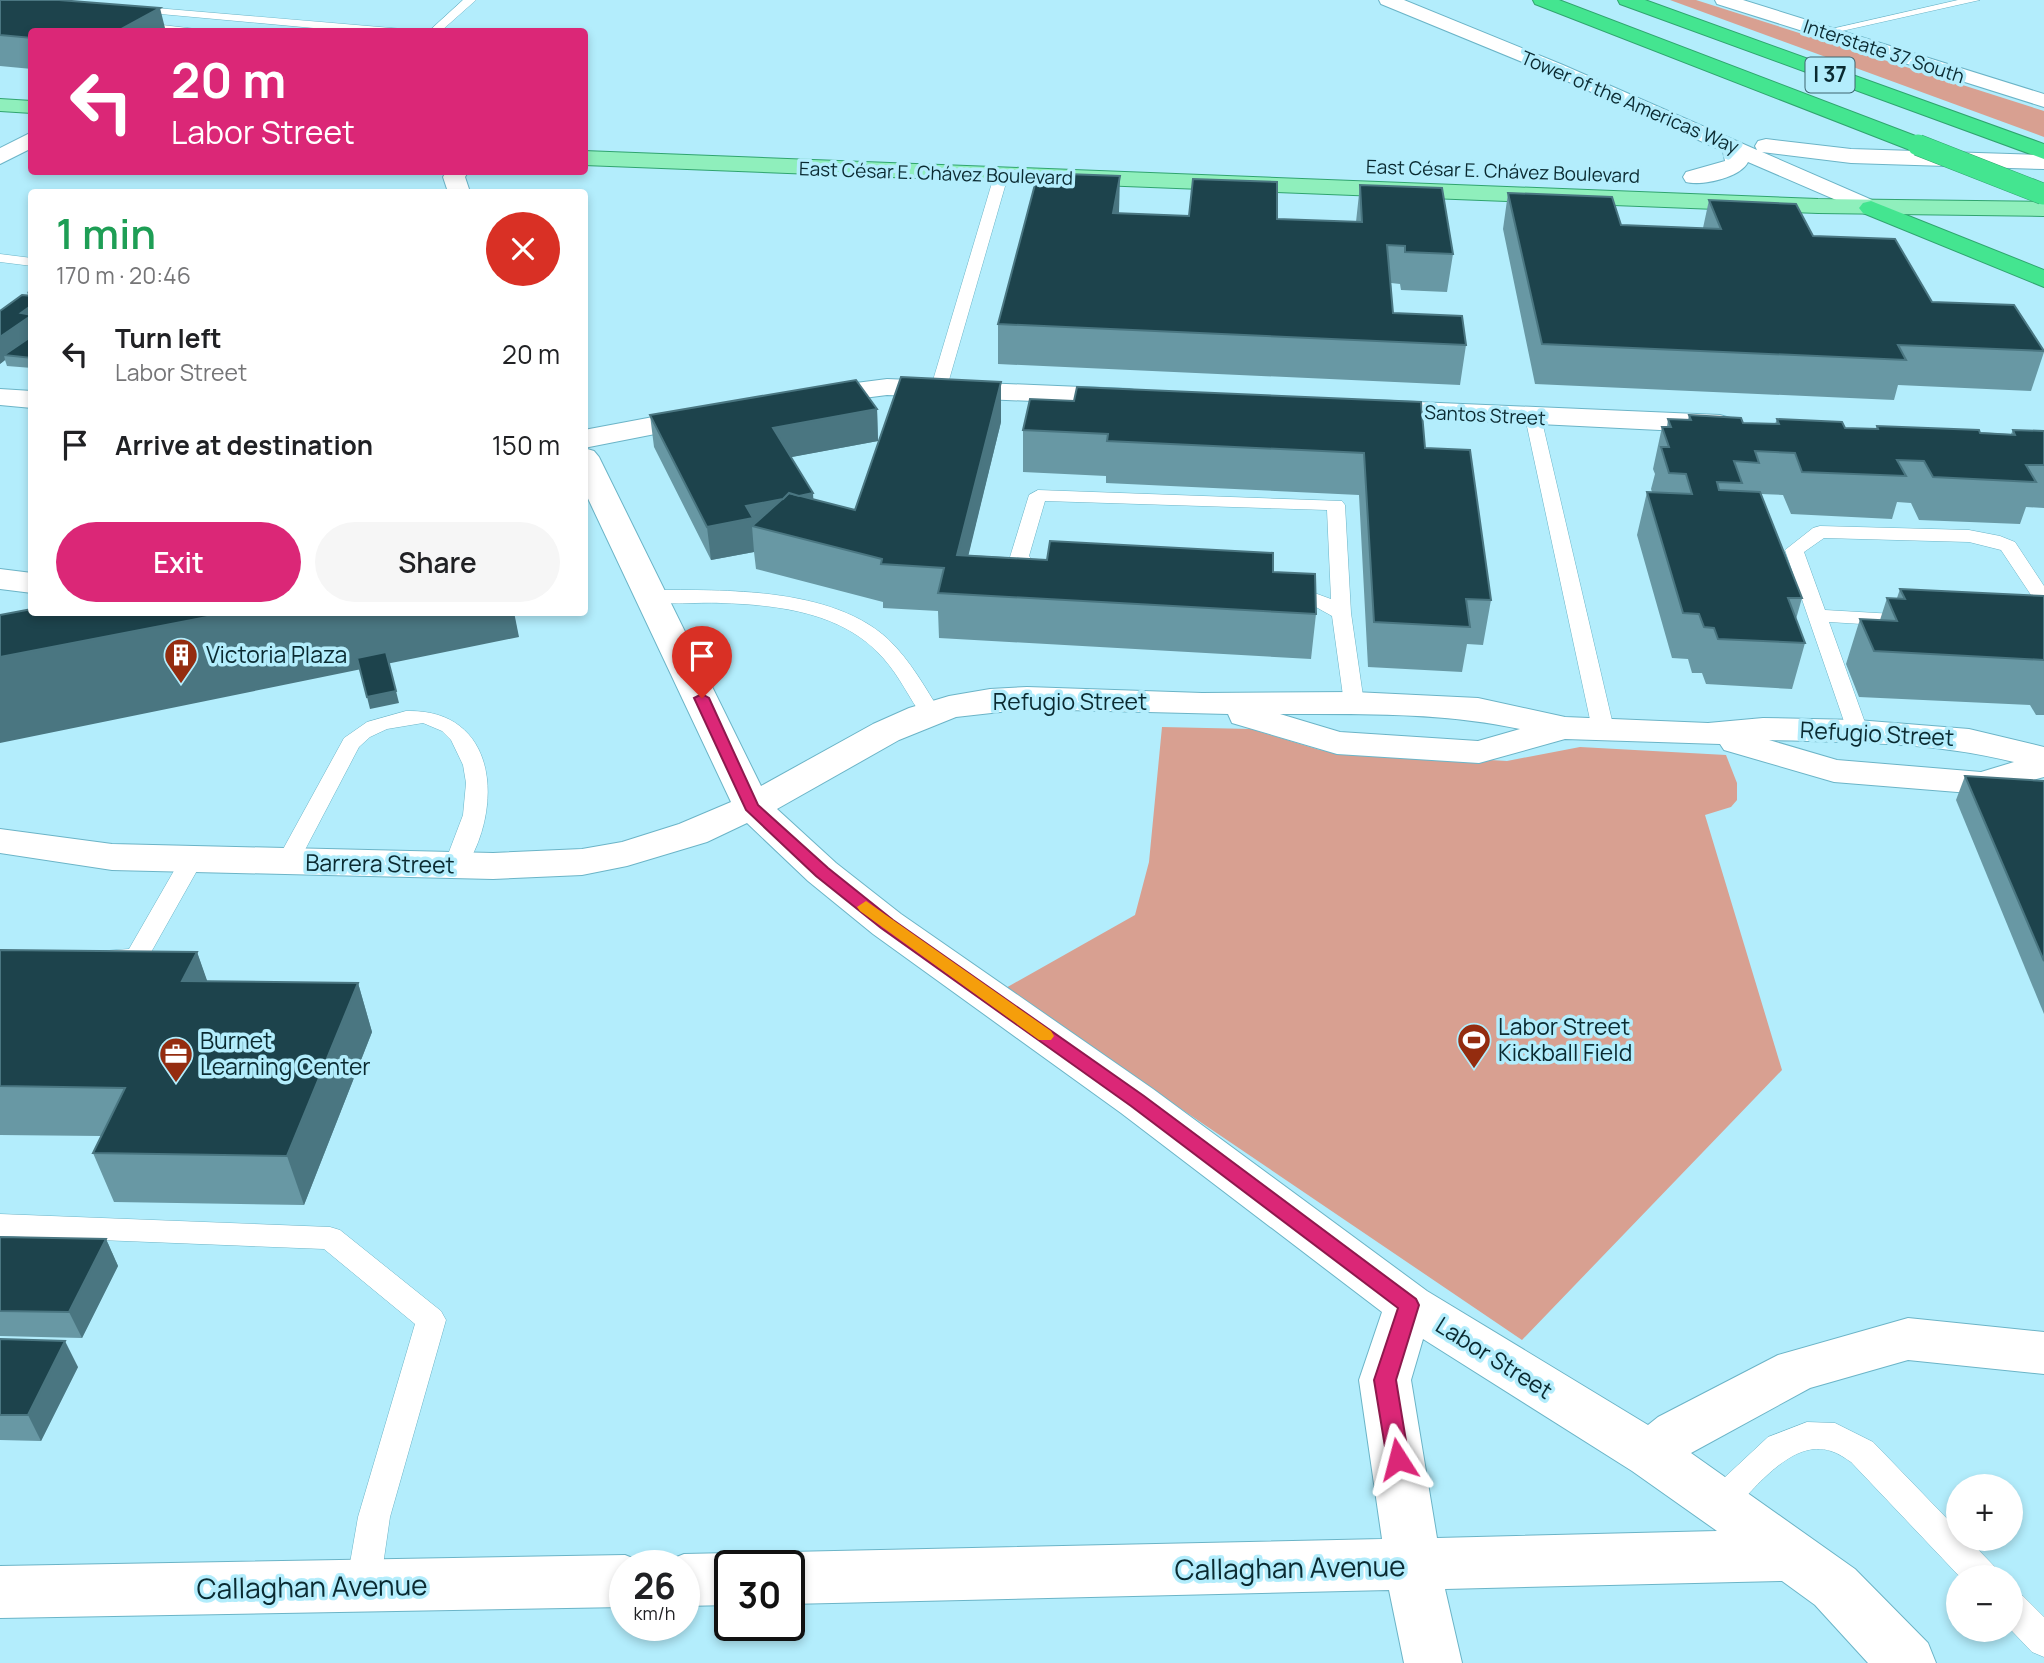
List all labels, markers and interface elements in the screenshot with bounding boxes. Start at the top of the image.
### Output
street label: Interstate 37 South [1800,13,1968,89]
street label: Tower of the Americas Way [1517,44,1743,160]
text: 20 m [171,46,286,113]
icon: left [56,56,147,147]
road number: I 37 [1806,57,1854,92]
text: Labor Street [171,110,355,154]
street label: East César E. Chávez Boulevard [1365,153,1641,189]
street label: East César E. Chávez Boulevard [798,155,1074,191]
text: 1 min [56,204,156,262]
button: close [486,212,560,286]
text: 170 m · 20:46 [56,259,191,291]
text: Turn left [115,320,222,356]
icon: left [56,335,94,373]
text: 20 m [502,336,560,372]
text: Labor Street [115,356,247,388]
street label: Santos Street [1424,399,1546,431]
icon: arrive [56,426,94,464]
text: Arrive at destination [115,427,373,463]
text: 150 m [492,427,560,463]
button: Exit [56,522,301,602]
button: Share [315,522,560,602]
pin [672,626,732,698]
building icon: Victoria Plaza [162,636,200,685]
icon: arrive [683,637,721,675]
place label: Victoria Plaza [206,638,347,670]
street label: Refugio Street [993,685,1147,717]
street label: Refugio Street [1799,713,1955,753]
street label: Barrera Street [305,846,455,880]
place label: Labor Street Kickball Field [1498,1010,1632,1068]
sports icon: Labor Street Kickball Field [1455,1021,1493,1070]
place label: Burnet Learning Center [200,1024,371,1082]
office icon: Burnet Learning Center [157,1035,195,1084]
street label: Labor Street [1430,1309,1559,1406]
position arrow [1361,1422,1435,1496]
map controls [1946,1474,2023,1642]
button: + [1946,1474,2023,1551]
street label: Callaghan Avenue [1174,1546,1406,1588]
speed limit sign: 30 [714,1550,805,1641]
text: 26 [633,1562,676,1610]
street label: Callaghan Avenue [196,1565,428,1607]
button: − [1946,1565,2023,1642]
text: km/h [634,1601,675,1625]

